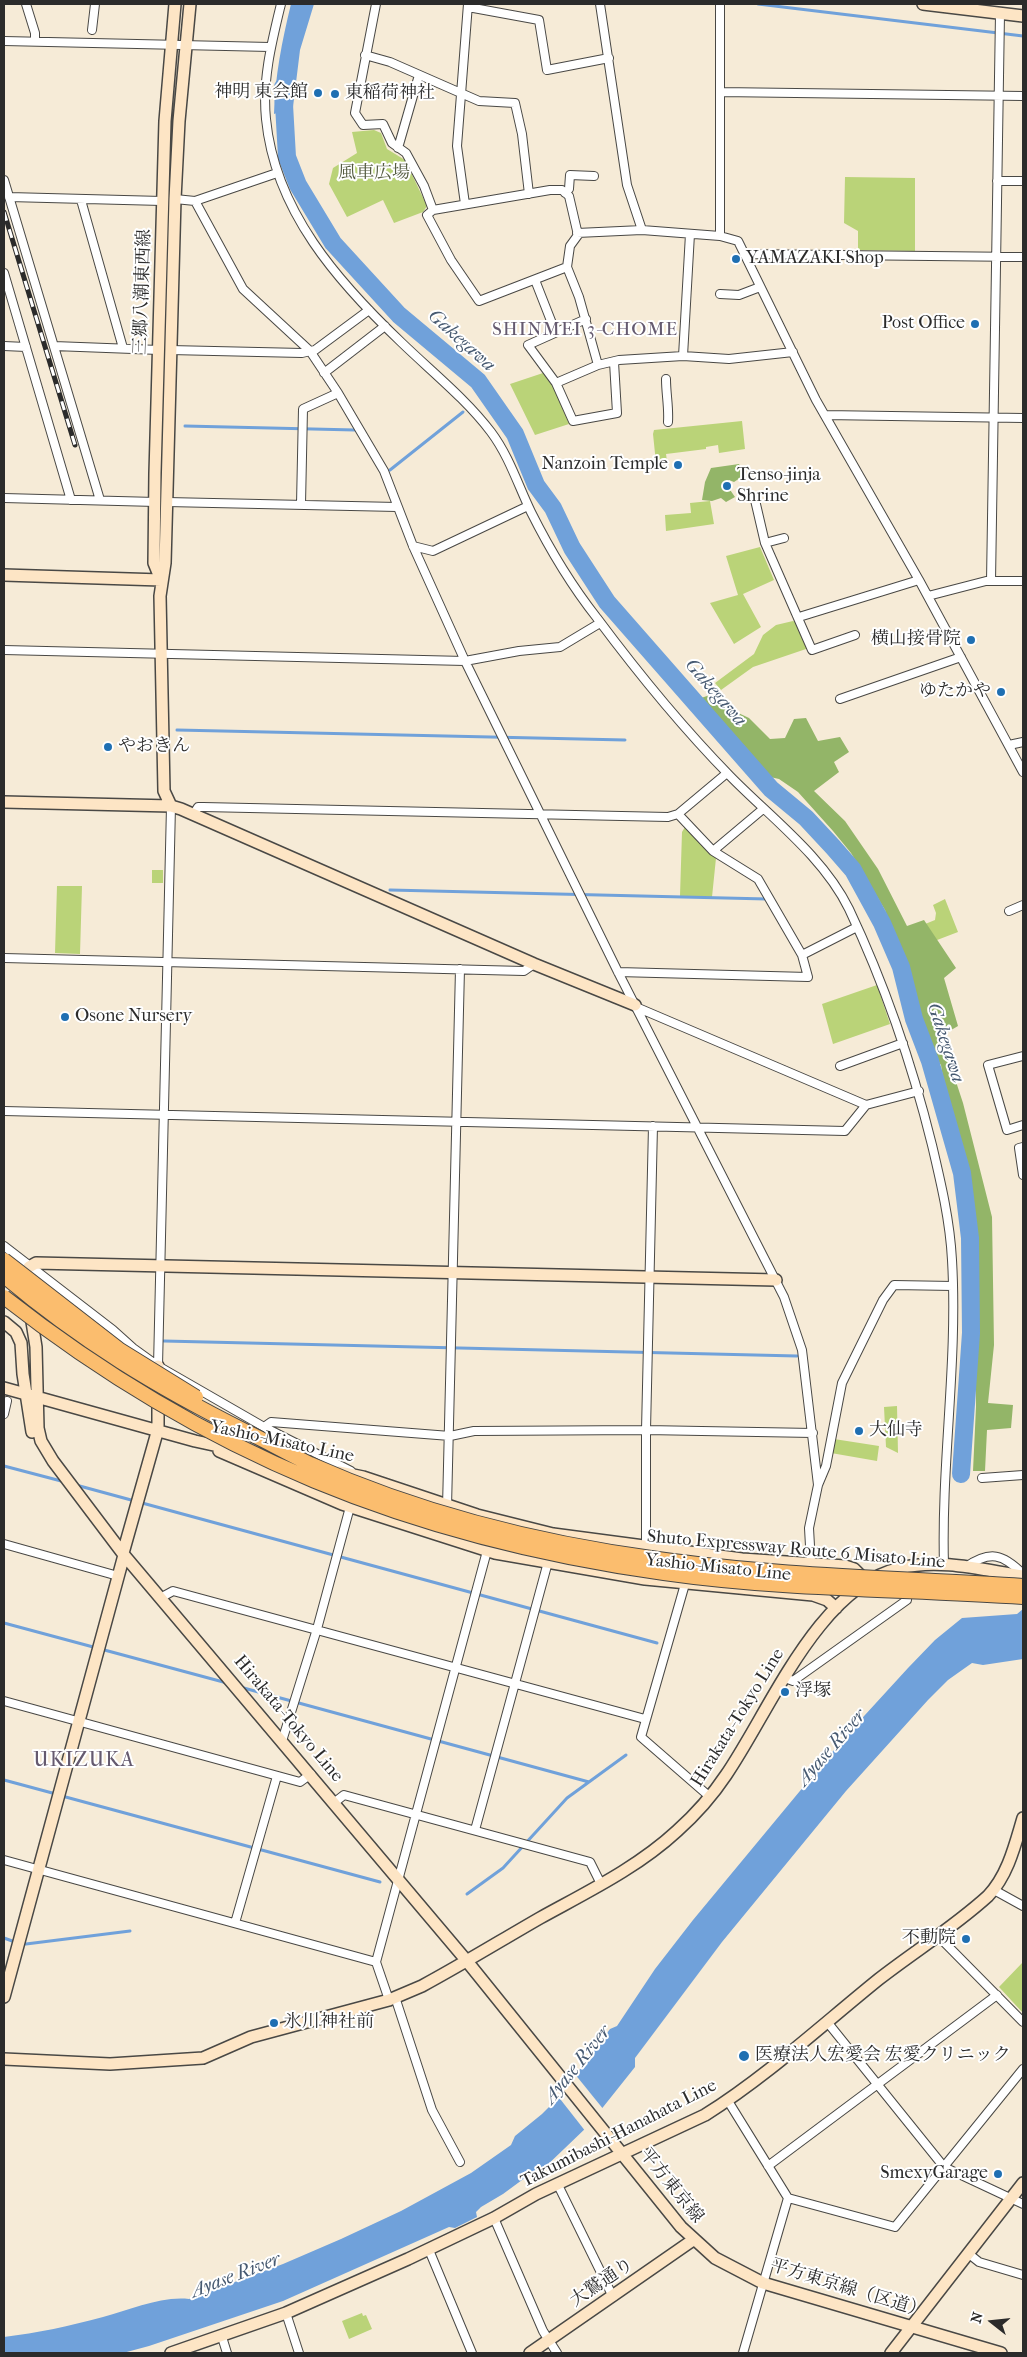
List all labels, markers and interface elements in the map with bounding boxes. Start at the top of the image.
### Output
place label: 神明 東会館 [214,82,308,104]
place label: 東稲荷神社 [345,83,435,105]
marker: 神明 東会館 [312,87,324,99]
marker: 東稲荷神社 [329,88,341,100]
park label: 風車広場 [338,163,410,185]
street label: 三郷八潮東西線 [130,229,156,355]
place label: YAMAZAKI Shop [746,248,884,270]
marker: YAMAZAKI Shop [730,253,742,265]
water label: Gakegawa [423,305,499,377]
place label: Post Office [882,313,965,335]
marker: Post Office [969,318,981,330]
district label: SHINMEI 3-CHOME [490,319,680,341]
place label: Nanzoin Temple [542,454,668,476]
marker: Nanzoin Temple [672,459,684,471]
place label: Tenso-jinja Shrine [737,465,821,508]
marker: Tenso-jinja Shrine [721,480,733,492]
place label: 横山接骨院 [871,629,961,651]
marker: 横山接骨院 [965,634,977,646]
water label: Gakegawa [679,654,751,732]
place label: ゆたかや [919,681,991,703]
marker: ゆたかや [995,686,1007,698]
place label: やおきん [118,736,190,758]
marker: やおきん [102,741,114,753]
water label: Gakegawa [921,1000,969,1086]
place label: Osone Nursery [75,1006,192,1028]
marker: Osone Nursery [59,1011,71,1023]
street label: Yashio-Misato Line [208,1416,356,1468]
place label: 大仙寺 [869,1420,923,1442]
marker: 大仙寺 [853,1425,865,1437]
street label: Shuto Expressway Route 6 Misato Line [646,1526,946,1574]
street label: Yashio-Misato Line [644,1550,792,1586]
street label: Hirakata-Tokyo Line [687,1645,789,1791]
street label: Hirakata-Tokyo Line [229,1651,347,1787]
place label: 浮塚 [795,1681,831,1703]
marker: 浮塚 [779,1686,791,1698]
water label: Ayase River [793,1705,871,1791]
district label: UKIZUKA [32,1749,136,1773]
place label: 不動院 [902,1928,956,1950]
marker: 不動院 [960,1933,972,1945]
place label: 氷川神社前 [284,2012,374,2034]
marker: 氷川神社前 [268,2017,280,2029]
water label: Ayase River [540,2021,616,2109]
place label: 医療法人宏愛会 宏愛クリニック [755,2045,1011,2067]
marker: 医療法人宏愛会 宏愛クリニック [737,2049,751,2063]
street label: Takumibashi-Hanahata Line [518,2075,720,2193]
street label: 平方東京線 [634,2144,708,2228]
place label: SmexyGarage [880,2163,988,2185]
marker: SmexyGarage [992,2168,1004,2180]
water label: Ayase River [188,2249,284,2303]
street label: 大鷲通り [566,2254,638,2312]
street label: 平方東京線（区道） [767,2255,929,2323]
north arrow [967,2297,1017,2347]
text: N [967,2310,987,2325]

